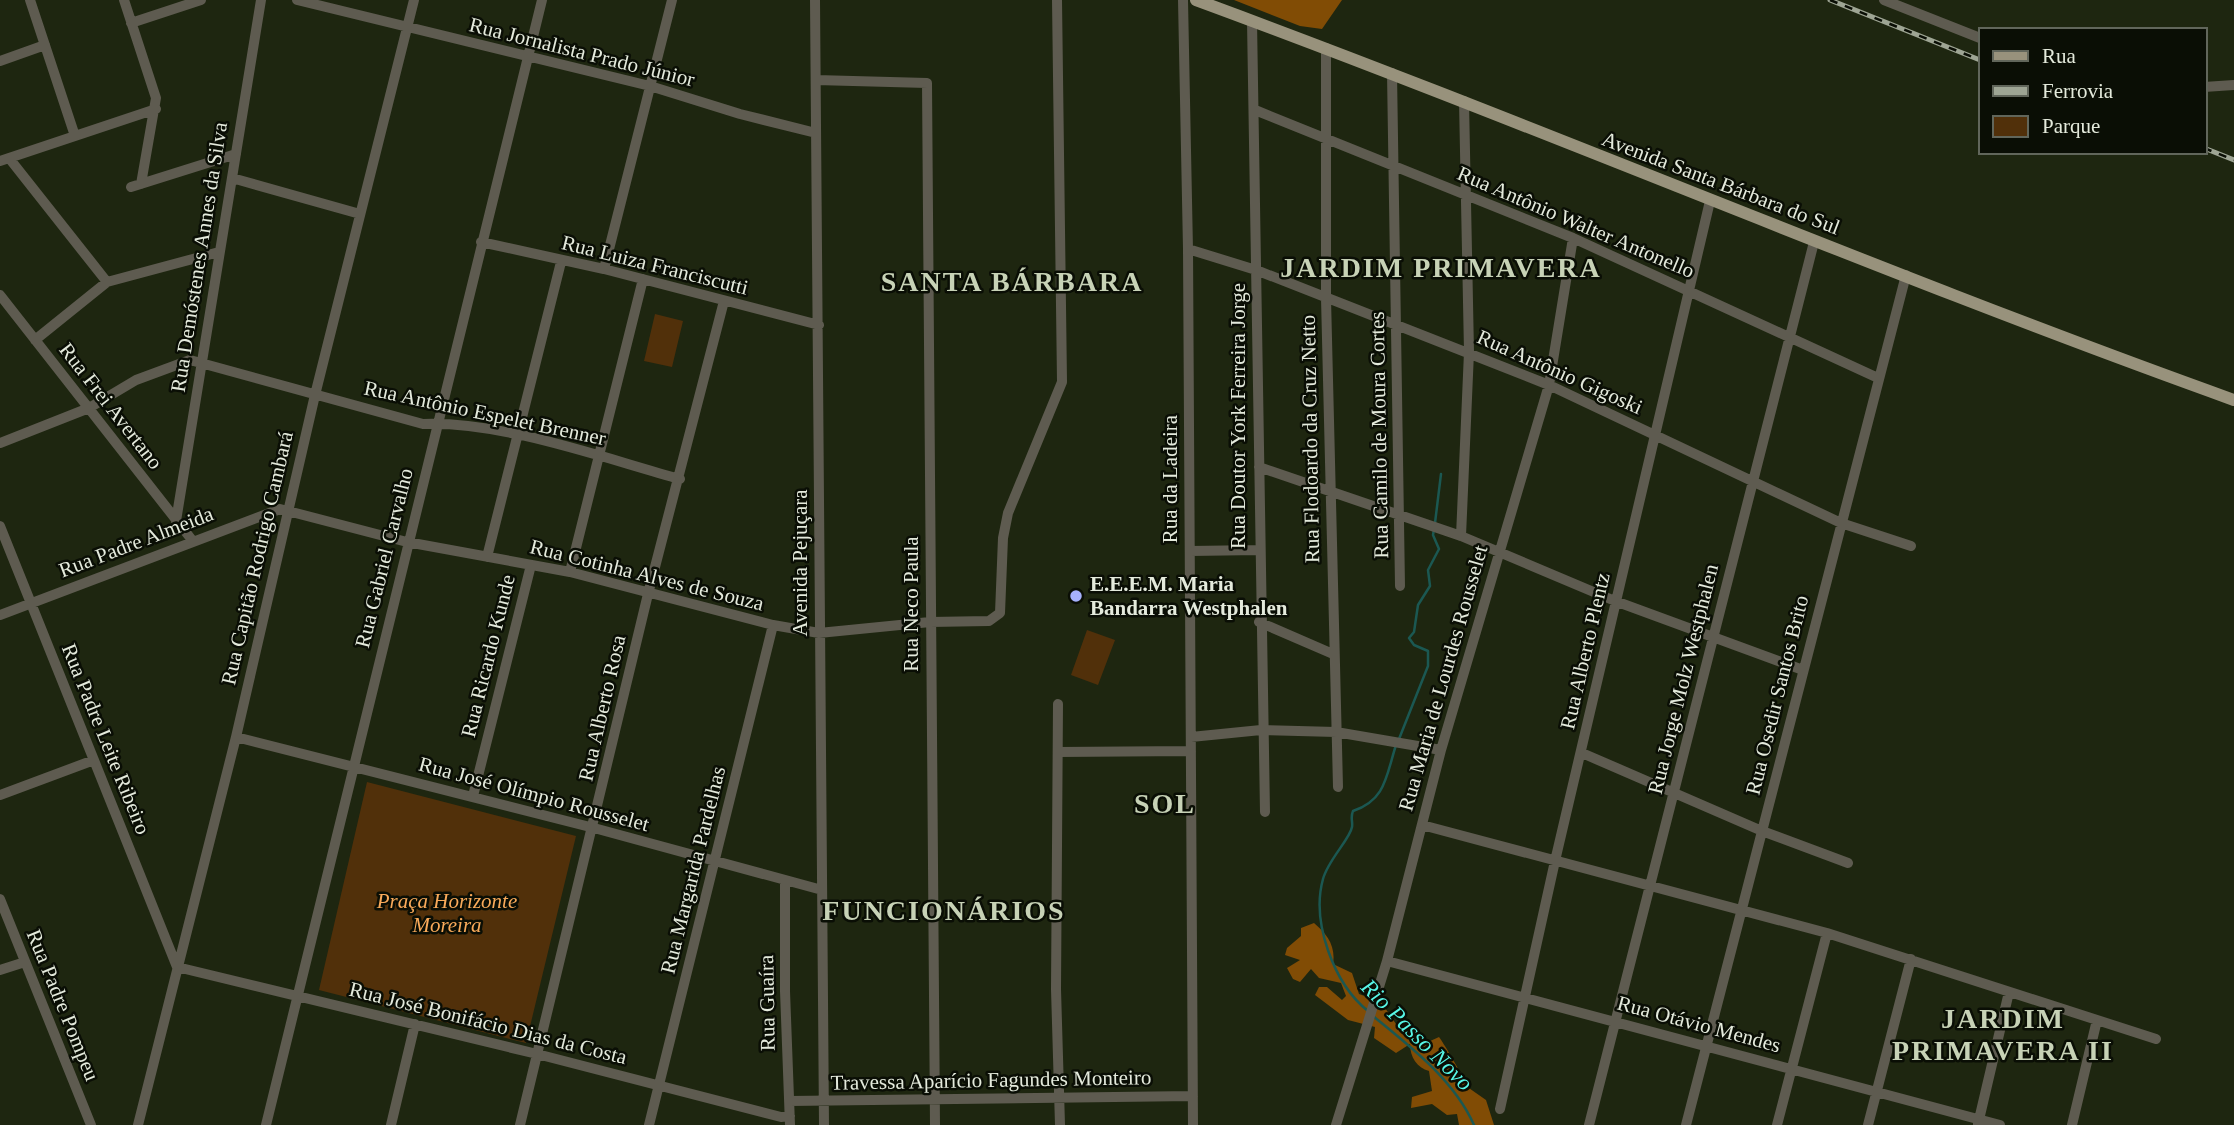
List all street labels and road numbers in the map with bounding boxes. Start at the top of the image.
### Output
street label: Rua Jornalista Prado Júnior [467,12,697,92]
street label: Rua Demóstenes Annes da Silva [166,120,232,394]
street label: Avenida Santa Bárbara do Sul [1599,127,1843,240]
street label: Rua Antônio Walter Antonello [1454,161,1698,283]
street label: Rua Luiza Franciscutti [559,230,751,300]
street label: Rua Doutor York Ferreira Jorge [1226,283,1250,549]
street label: Rua Camilo de Moura Cortes [1365,311,1393,559]
street label: Rua Flodoardo da Cruz Netto [1296,315,1324,563]
street label: Rua Antônio Gigoski [1474,325,1647,419]
street label: Rua Frei Avertano [54,338,168,474]
street label: Rua Antônio Espelet Brenner [362,376,608,450]
street label: Rua da Ladeira [1158,414,1182,543]
street label: Rua Capitão Rodrigo Cambará [216,428,298,687]
street label: Rua Gabriel Carvalho [350,466,418,650]
street label: Avenida Pejuçara [788,489,812,637]
street label: Rua Padre Almeida [55,501,217,582]
street label: Rua Cotinha Alves de Souza [528,534,767,616]
street label: Rua Neco Paula [899,536,923,672]
street label: Rua Maria de Lourdes Rousselet [1394,542,1493,814]
street label: Rua Jorge Molz Westphalen [1643,561,1723,796]
street label: Rua Alberto Plentz [1555,570,1615,732]
street label: Rua Ricardo Kunde [456,572,520,740]
street label: Rua Osedir Santos Brito [1741,593,1813,797]
street label: Rua Alberto Rosa [574,632,631,783]
street label: Rua Padre Leite Ribeiro [57,640,155,838]
street label: Rua José Olímpio Rousselet [416,752,652,836]
street label: Rua Margarida Pardelhas [656,764,730,976]
street label: Rua Padre Pompeu [22,926,104,1085]
street label: Rua Guaíra [754,954,780,1051]
street label: Rua José Bonifácio Dias da Costa [347,977,630,1069]
street label: Rua Otávio Mendes [1615,991,1783,1057]
street label: Travessa Aparício Fagundes Monteiro [831,1065,1151,1095]

